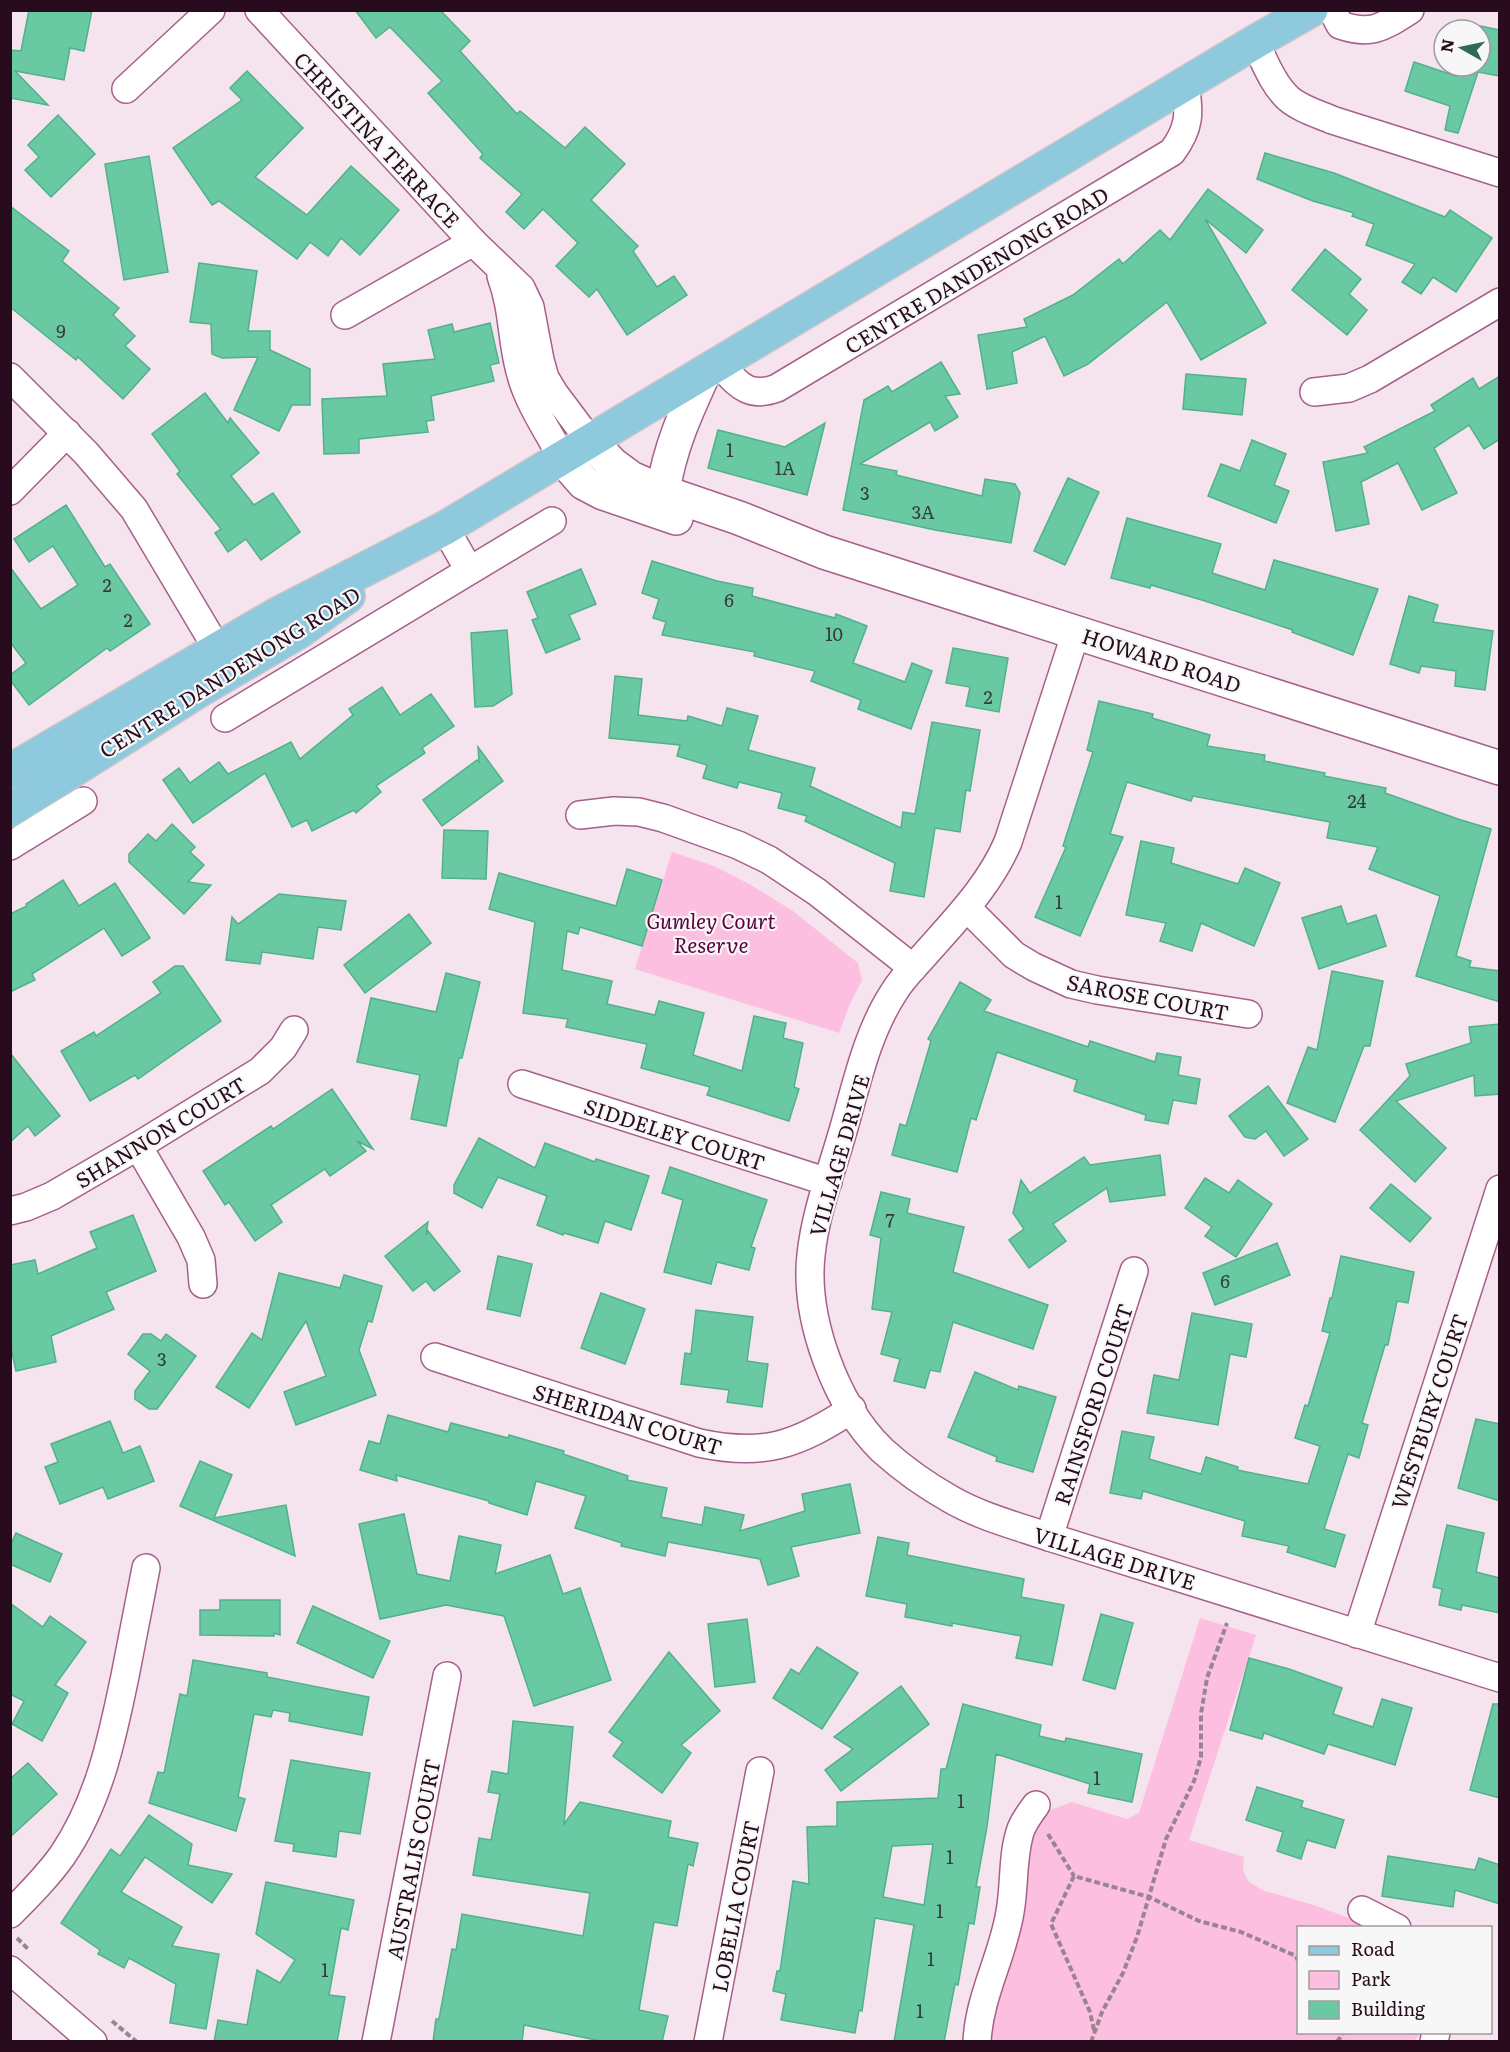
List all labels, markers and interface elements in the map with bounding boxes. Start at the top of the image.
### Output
north arrow [1432,18,1492,78]
text: N [1433,37,1459,54]
street label: CHRISTINA TERRACE [288,44,468,234]
street label: CENTRE DANDENONG ROAD [838,178,1114,360]
house number: 9 [56,317,66,344]
house number: 1 [726,436,734,463]
house number: 1A [775,454,795,481]
house number: 3 [860,479,870,506]
house number: 3A [912,498,935,525]
house number: 2 [102,571,112,598]
street label: CENTRE DANDENONG ROAD [92,578,366,764]
house number: 6 [724,586,734,613]
house number: 2 [123,606,133,633]
street label: HOWARD ROAD [1078,619,1246,699]
house number: 10 [825,620,843,647]
house number: 2 [983,683,993,710]
house number: 24 [1347,787,1367,814]
house number: 1 [1055,888,1063,915]
park label: Gumley Court Reserve [646,904,776,959]
street label: SAROSE COURT [1064,965,1232,1027]
street label: SHANNON COURT [69,1068,251,1194]
street label: VILLAGE DRIVE [800,1070,876,1240]
street label: SIDDELEY COURT [580,1089,770,1177]
house number: 7 [885,1206,895,1233]
house number: 6 [1220,1267,1230,1294]
street label: RAINSFORD COURT [1045,1299,1139,1509]
street label: WESTBURY COURT [1382,1309,1474,1513]
house number: 3 [157,1345,167,1372]
street label: SHERIDAN COURT [530,1375,726,1461]
street label: VILLAGE DRIVE [1030,1518,1200,1596]
street label: AUSTRALIS COURT [377,1756,447,1962]
house number: 1 [1093,1764,1101,1791]
house number: 1 [957,1787,965,1814]
street label: LOBELIA COURT [702,1817,766,1995]
house number: 1 [946,1843,954,1870]
house number: 1 [936,1897,944,1924]
legend [1297,1926,1492,2034]
text: Road [1351,1935,1395,1962]
house number: 1 [927,1945,935,1972]
house number: 1 [321,1956,329,1983]
text: Park [1351,1965,1392,1992]
text: Building [1351,1995,1426,2022]
house number: 1 [916,1997,924,2024]

